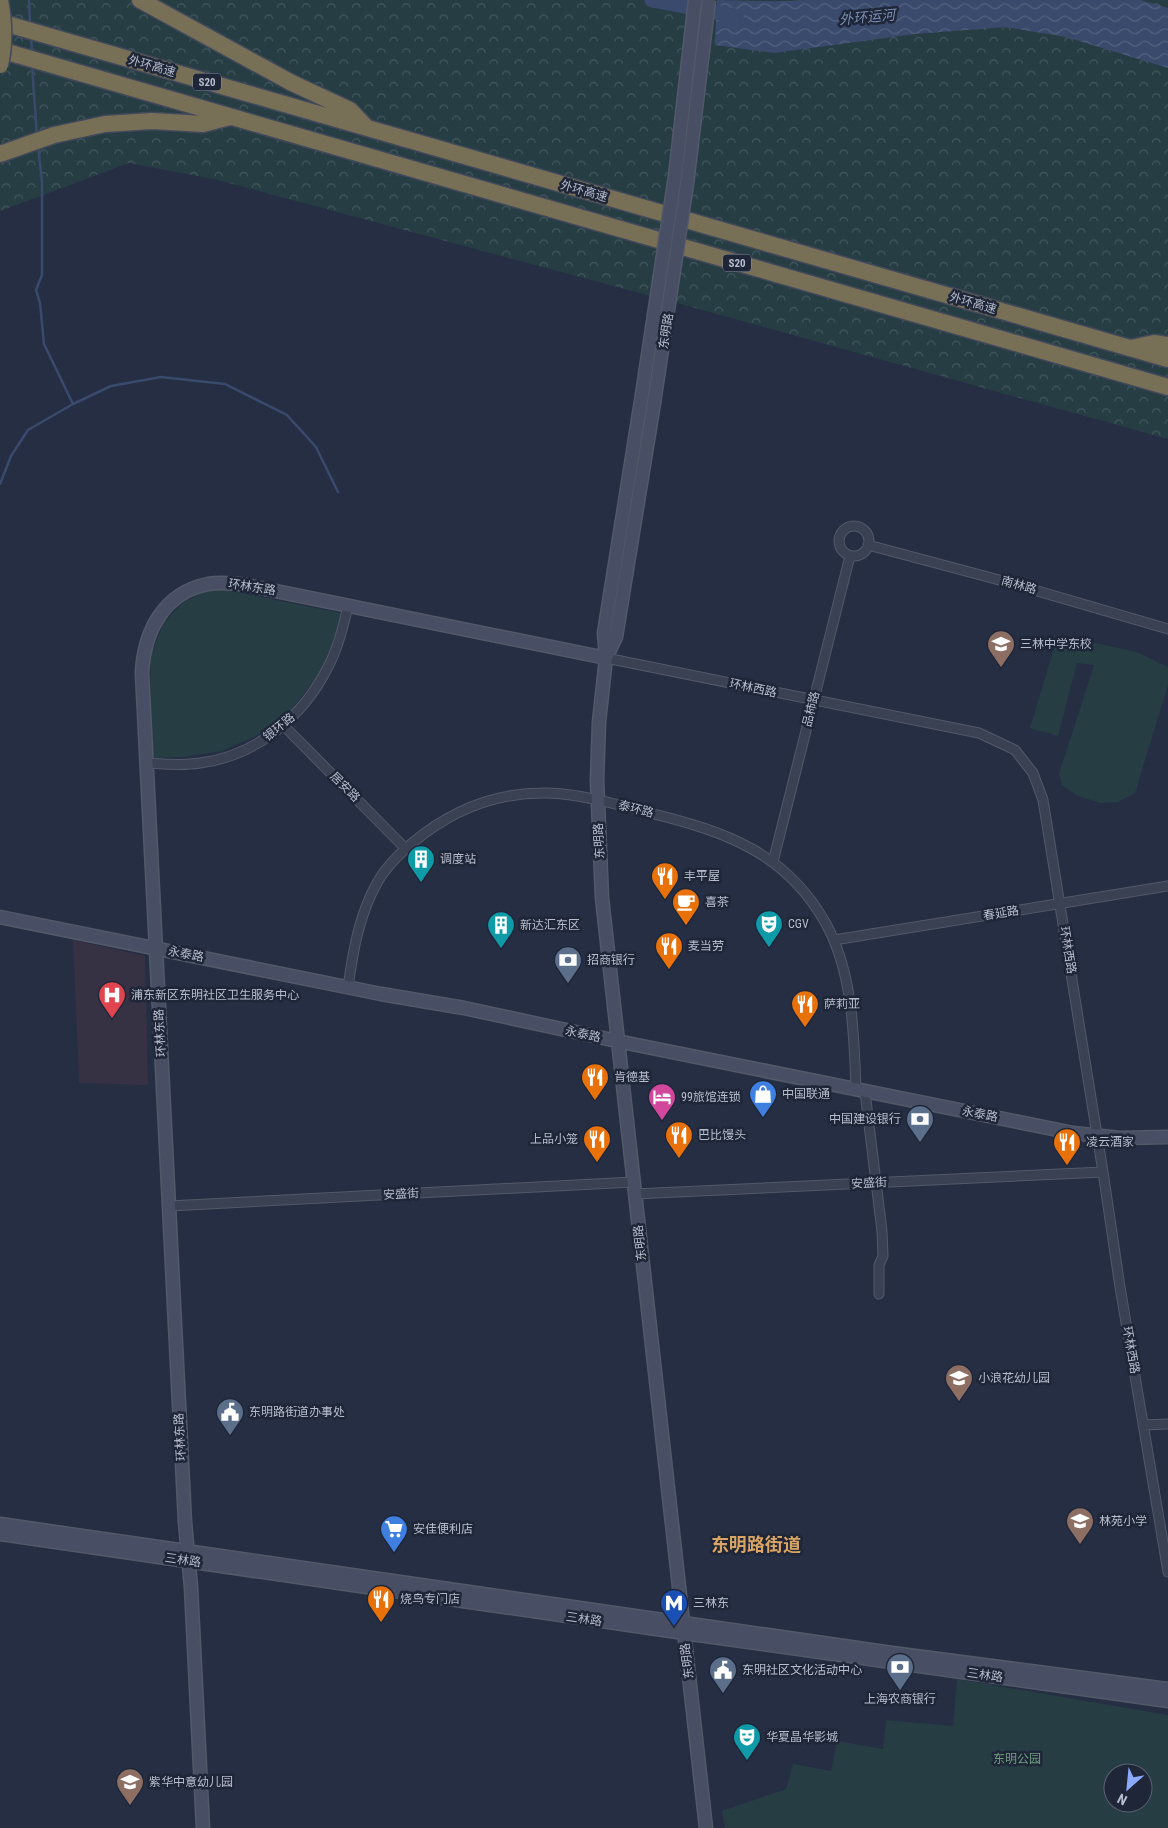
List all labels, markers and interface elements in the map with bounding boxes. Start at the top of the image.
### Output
water label: 外环运河 [838,6,899,27]
street label: 外环高速 [127,53,177,79]
road number: S20 [193,74,221,90]
street label: 外环高速 [559,178,609,204]
road number: S20 [723,254,751,272]
street label: 外环高速 [948,290,998,316]
street label: 东明路 [656,312,676,350]
street label: 南林路 [1000,573,1038,597]
street label: 环林东路 [227,576,277,598]
school or university icon: 三林中学东校 [986,629,1016,668]
place label: 三林中学东校 [1020,637,1092,651]
street label: 环林西路 [728,676,778,700]
street label: 品柿路 [800,690,822,728]
street label: 银环路 [261,710,297,744]
street label: 居安路 [327,769,363,805]
street label: 泰环路 [617,798,655,820]
street label: 东明路 [591,823,607,859]
building icon: 调度站 [406,844,436,883]
place label: 调度站 [440,852,476,866]
restaurant icon: 丰平屋 [650,861,680,900]
place label: 丰平屋 [684,869,720,883]
cafe icon: 喜茶 [671,887,701,926]
place label: 喜茶 [705,895,729,909]
street label: 春延路 [982,903,1020,923]
theatre icon: CGV [754,909,784,948]
building icon: 新达汇东区 [486,910,516,949]
place label: CGV [788,917,809,931]
place label: 新达汇东区 [520,918,580,932]
street label: 环林西路 [1057,925,1079,975]
restaurant icon: 麦当劳 [654,931,684,970]
place label: 麦当劳 [688,939,724,953]
street label: 永泰路 [167,944,205,964]
bank icon: 招商银行 [553,945,583,984]
place label: 招商银行 [587,953,635,967]
hospital icon: 浦东新区东明社区卫生服务中心 [97,980,127,1019]
place label: 浦东新区东明社区卫生服务中心 [131,988,299,1002]
restaurant icon: 萨莉亚 [790,989,820,1028]
place label: 萨莉亚 [824,997,860,1011]
street label: 环林东路 [152,1009,168,1057]
street label: 永泰路 [564,1023,602,1045]
restaurant icon: 肯德基 [580,1062,610,1101]
place label: 肯德基 [614,1070,650,1084]
shop icon: 中国联通 [748,1079,778,1118]
hotel icon: 99旅馆连锁 [647,1082,677,1121]
place label: 中国联通 [782,1087,830,1101]
place label: 99旅馆连锁 [681,1090,741,1104]
bank icon: 中国建设银行 [905,1104,935,1143]
street label: 永泰路 [961,1104,999,1124]
place label: 中国建设银行 [829,1112,901,1126]
restaurant icon: 巴比馒头 [664,1120,694,1159]
restaurant icon: 上品小笼 [582,1124,612,1163]
restaurant icon: 凌云酒家 [1052,1127,1082,1166]
place label: 巴比馒头 [698,1128,746,1142]
place label: 上品小笼 [530,1132,578,1146]
place label: 凌云酒家 [1086,1135,1134,1149]
street label: 安盛街 [851,1175,887,1191]
street label: 安盛街 [383,1186,419,1202]
street label: 东明路 [631,1224,649,1262]
street label: 环林西路 [1120,1325,1142,1375]
school or university icon: 小浪花幼儿园 [944,1363,974,1402]
place label: 小浪花幼儿园 [978,1371,1050,1385]
public building icon: 东明路街道办事处 [215,1397,245,1436]
place label: 东明路街道办事处 [249,1405,345,1419]
street label: 环林东路 [172,1413,188,1461]
school or university icon: 林苑小学 [1065,1506,1095,1545]
supermarket icon: 安佳便利店 [379,1514,409,1553]
place label: 林苑小学 [1099,1514,1147,1528]
place label: 安佳便利店 [413,1522,473,1536]
district label: 东明路街道 [711,1534,801,1555]
street label: 三林路 [164,1551,202,1569]
restaurant icon: 烧鸟专门店 [366,1584,396,1623]
metro station icon: 三林东 [659,1588,689,1627]
place label: 烧鸟专门店 [400,1592,460,1606]
place label: 三林东 [693,1596,729,1610]
street label: 三林路 [565,1610,603,1628]
street label: 东明路 [678,1642,696,1680]
bank icon: 上海农商银行 [885,1652,915,1691]
public building icon: 东明社区文化活动中心 [708,1655,738,1694]
place label: 东明社区文化活动中心 [742,1663,862,1677]
street label: 三林路 [966,1666,1004,1684]
place label: 上海农商银行 [864,1692,936,1706]
theatre icon: 华夏晶华影城 [732,1722,762,1761]
place label: 华夏晶华影城 [766,1730,838,1744]
park label: 东明公园 [993,1752,1041,1766]
north arrow [1103,1763,1153,1813]
school or university icon: 紫华中意幼儿园 [115,1767,145,1806]
place label: 紫华中意幼儿园 [149,1775,233,1789]
text: N [1115,1791,1130,1809]

